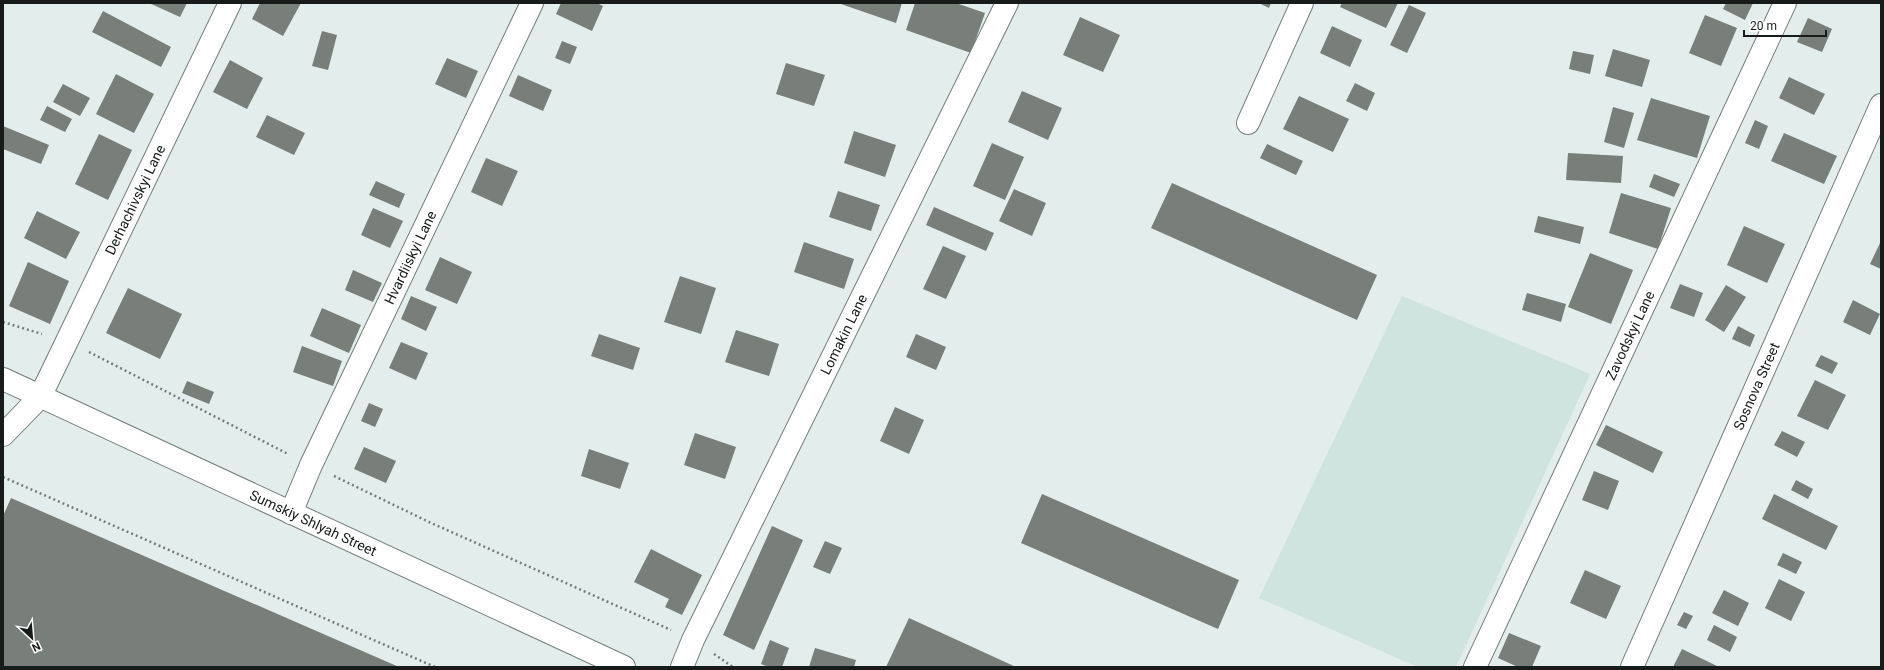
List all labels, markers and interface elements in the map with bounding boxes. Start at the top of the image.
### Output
scale bar [1744,12,1826,38]
text: 20 m [1750,19,1777,33]
street label: Derhachivskyi Lane [102,142,168,257]
street label: Hvardiiskyi Lane [381,208,439,307]
street label: Zavodskyi Lane [1602,288,1658,383]
street label: Lomakin Lane [817,291,870,377]
street label: Sosnova Street [1730,340,1783,433]
street label: Sumskiy Shlyah Street [247,487,380,559]
north arrow [12,618,52,658]
text: N [30,639,43,654]

